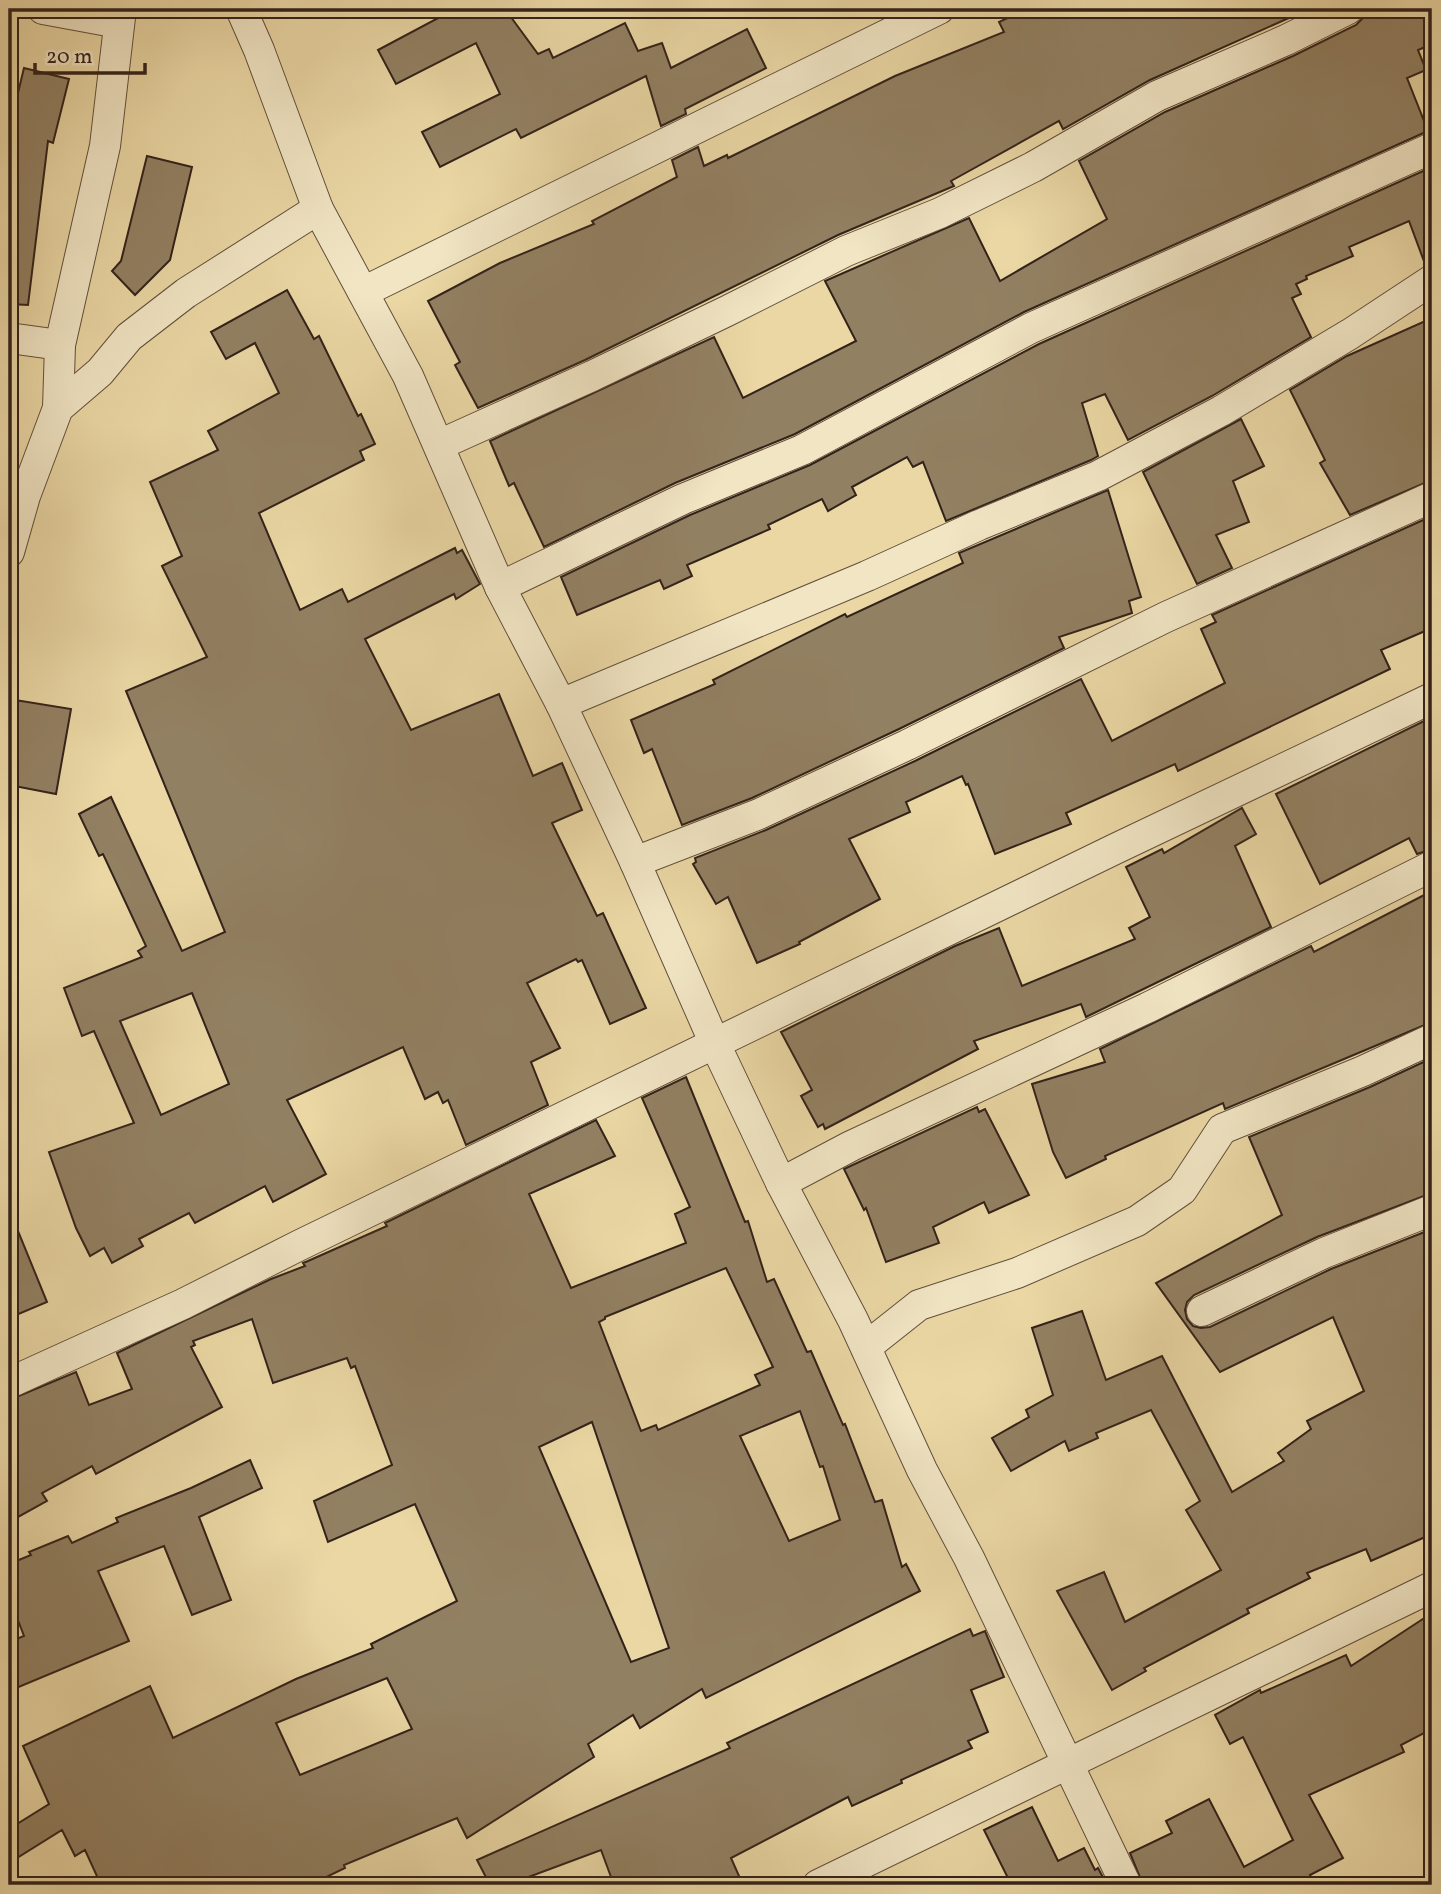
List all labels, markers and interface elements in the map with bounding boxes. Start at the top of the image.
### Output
scale bar [35,32,145,76]
text: 20 m [46,43,92,72]

